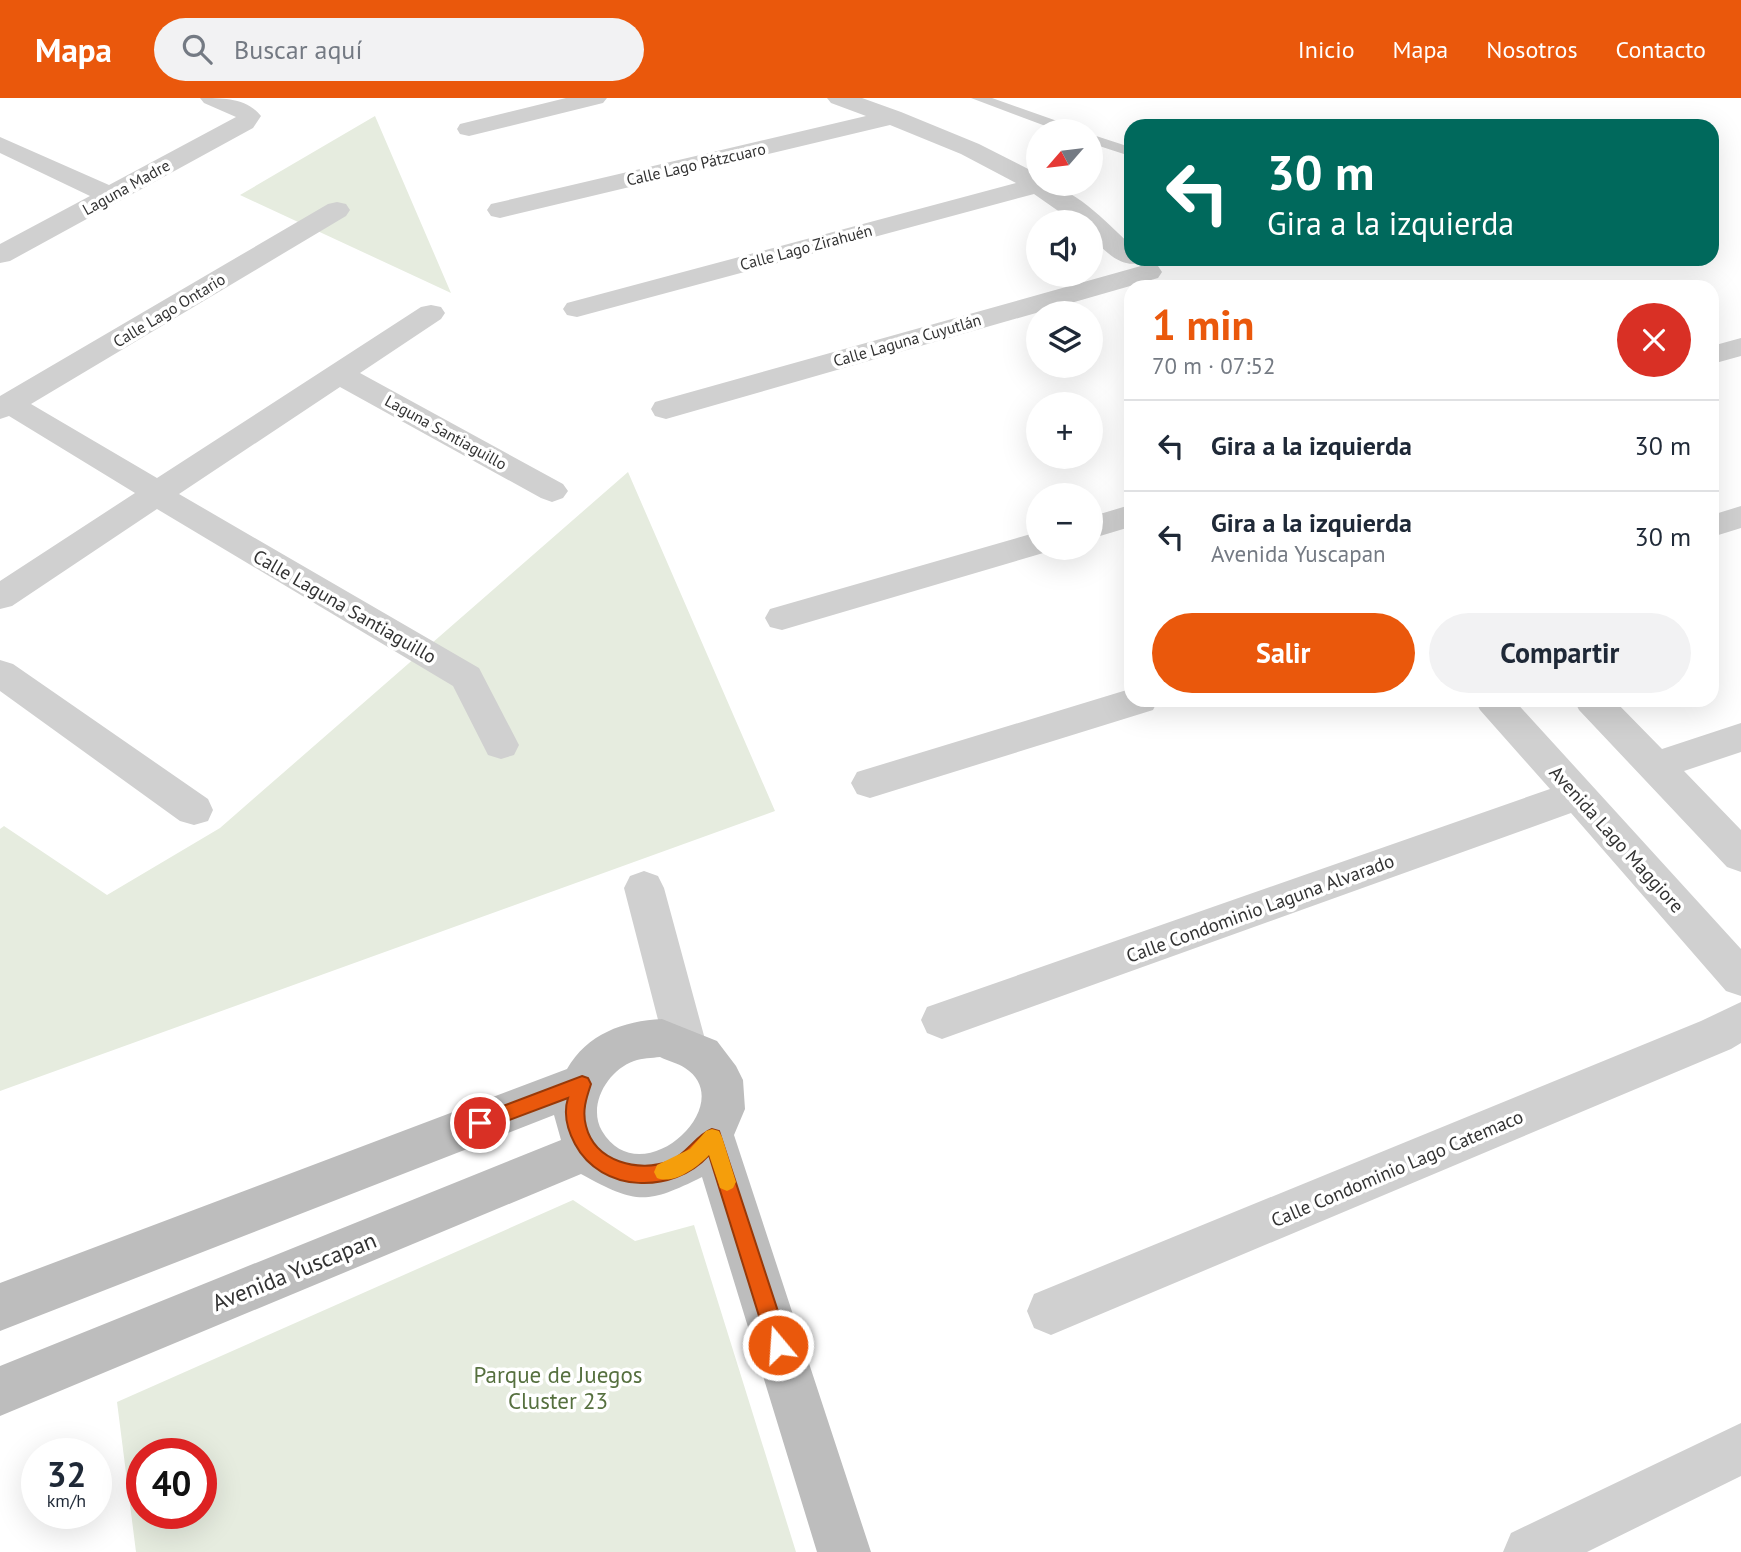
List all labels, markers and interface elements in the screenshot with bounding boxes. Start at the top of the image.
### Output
search box [154,18,644,81]
text: Mapa [35,28,112,71]
icon: search [178,30,216,68]
text: Buscar aquí [234,33,362,66]
text: Inicio [1298,34,1355,65]
text: Mapa [1393,34,1448,65]
text: Nosotros [1486,34,1578,65]
text: Contacto [1616,34,1706,65]
north arrow [1026,119,1102,196]
map controls [1026,119,1103,560]
street label: Calle Lago Pátzcuaro [624,138,768,190]
text: 30 m [1267,140,1374,204]
icon: left [1152,147,1243,238]
street label: Laguna Madre [79,155,173,219]
text: Gira a la izquierda [1267,202,1514,244]
button: sound [1026,210,1103,287]
street label: Calle Lago Zirahuén [738,220,874,274]
street label: Calle Lago Ontario [109,269,229,351]
text: 1 min [1152,297,1254,352]
button: layers [1026,301,1103,378]
button: close [1617,303,1691,377]
street label: Calle Laguna Cuyutlán [831,309,983,371]
text: 70 m · 07:52 [1152,351,1276,380]
street label: Laguna Santiaguillo [382,390,510,474]
button: + [1026,392,1103,469]
icon: left [1152,427,1190,465]
text: Gira a la izquierda [1211,429,1412,462]
text: 30 m [1635,429,1691,462]
button: − [1026,483,1103,560]
text: Gira a la izquierda [1211,506,1412,539]
icon: left [1152,518,1190,556]
text: 30 m [1635,520,1691,553]
text: Avenida Yuscapan [1211,539,1386,568]
street label: Calle Laguna Santiaguillo [249,544,441,668]
button: Salir [1152,613,1415,693]
button: Compartir [1429,613,1691,693]
street label: Avenida Lago Maggiore [1545,760,1689,918]
street label: Calle Condominio Laguna Alvarado [1123,848,1397,968]
pin [450,1093,510,1153]
icon: arrive [461,1104,499,1142]
street label: Calle Condominio Lago Catemaco [1267,1104,1527,1232]
street label: Avenida Yuscapan [208,1225,380,1317]
position arrow [741,1308,815,1382]
park label: Parque de Juegos Cluster 23 [474,1360,642,1415]
speed limit sign: 40 [126,1438,217,1529]
text: 32 [47,1451,86,1497]
text: km/h [47,1489,86,1512]

